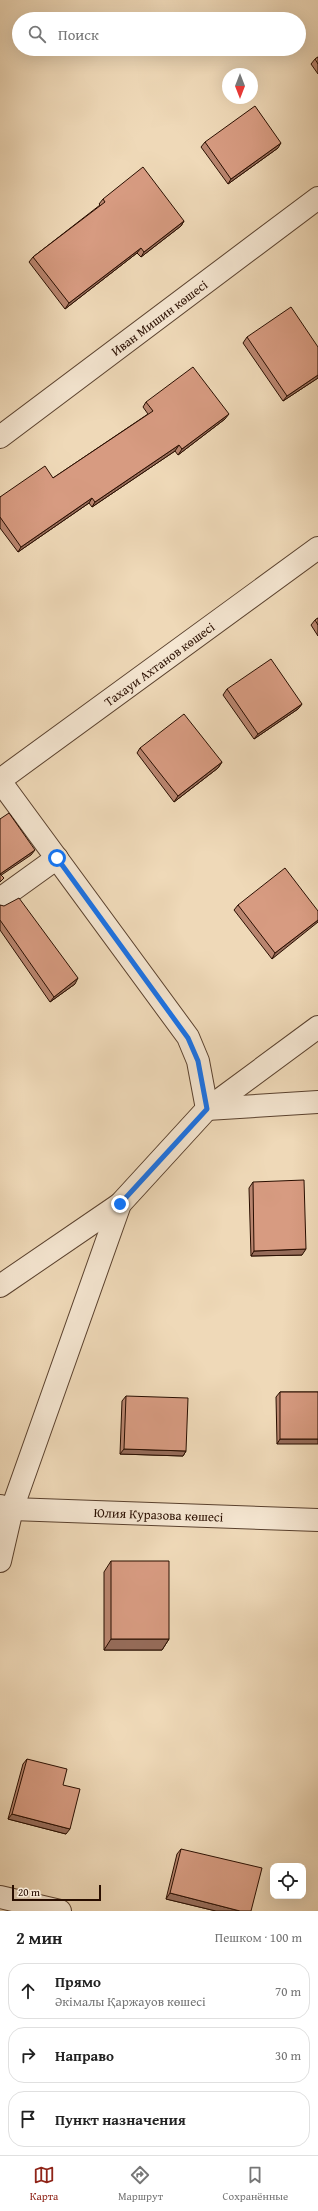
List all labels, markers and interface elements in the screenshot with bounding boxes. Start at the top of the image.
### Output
search box [12,12,306,56]
icon: search [26,23,48,45]
text: Поиск [58,24,99,45]
north arrow [222,68,258,104]
street label: Иван Мишин көшесі [107,275,212,360]
street label: Тахауи Ахтанов көшесі [100,617,219,711]
route start [48,849,66,867]
route end [111,1195,129,1213]
street label: Юлия Куразова көшесі [93,1502,224,1526]
map controls [270,1863,306,1899]
button: locate [270,1863,306,1899]
scale bar [12,1883,101,1902]
text: 20 m [18,1884,40,1900]
text: 2 мин [16,1925,62,1950]
text: Пешком · 100 m [215,1928,302,1947]
text: Прямо [55,1971,101,1992]
icon: ahead [17,1980,39,2002]
text: 70 m [275,1982,301,2001]
text: Әкімалы Қаржауов көшесі [55,1992,206,2011]
icon: right [17,2044,39,2066]
text: Направо [55,2045,114,2066]
text: 30 m [275,2046,301,2065]
icon: arrive [17,2108,39,2130]
text: Пункт назначения [55,2109,186,2130]
tab: Карта [30,2164,58,2204]
tab: Маршрут [118,2164,163,2204]
tab: Сохранённые [223,2164,288,2204]

